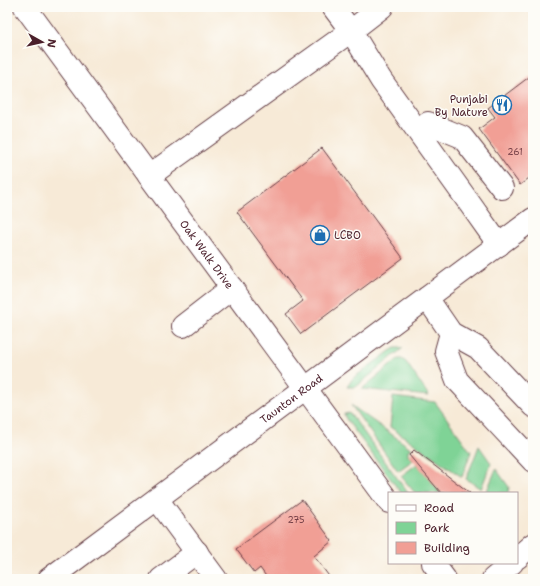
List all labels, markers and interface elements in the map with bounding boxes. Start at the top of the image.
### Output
north arrow [22,22,62,62]
text: N [43,38,59,49]
place label: Punjabi By Nature [435,92,488,120]
restaurant icon: Punjabi By Nature [491,94,513,116]
house number: 261 [507,146,523,158]
street label: Oak Walk Drive [176,217,237,292]
shop icon: LCBO [309,224,331,246]
place label: LCBO [334,228,361,243]
street label: Taunton Road [257,371,326,427]
legend [388,492,518,564]
text: Road [424,500,455,516]
house number: 275 [287,514,305,526]
text: Park [424,520,450,536]
text: Building [424,540,470,556]

